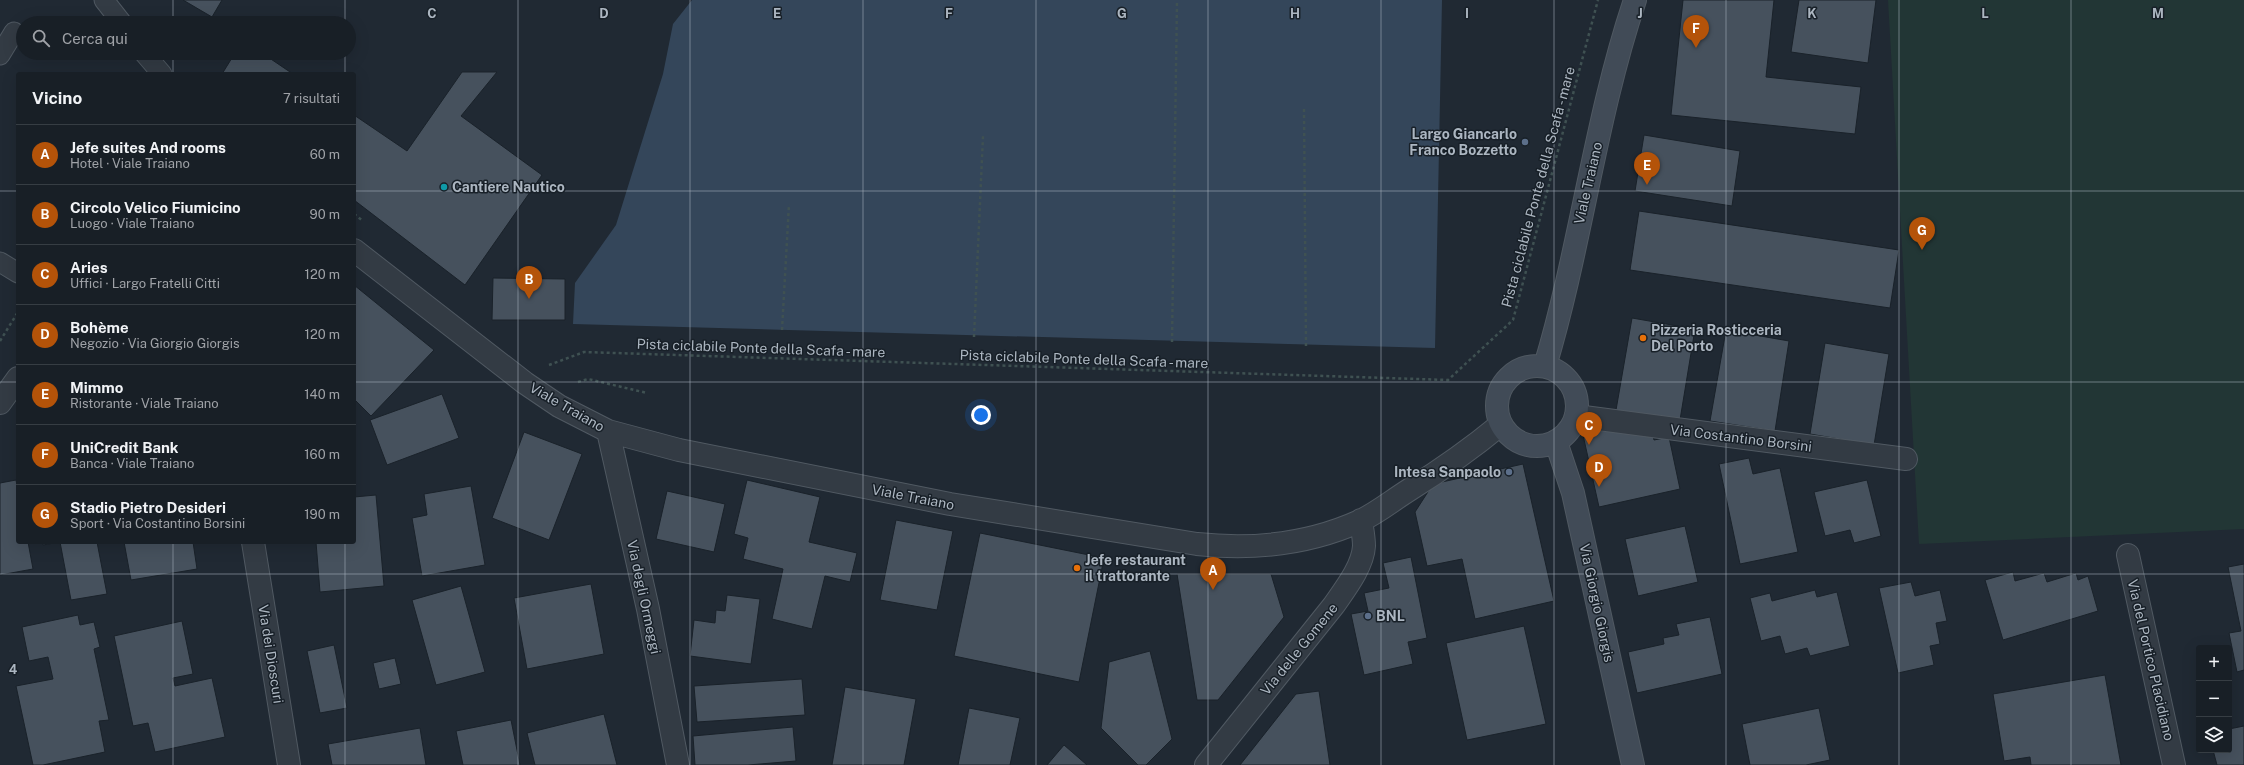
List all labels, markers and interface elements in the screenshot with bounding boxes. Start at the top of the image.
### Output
text: C [427,6,437,21]
text: D [599,6,609,21]
text: E [773,6,781,21]
text: F [945,6,953,21]
text: G [1117,6,1127,21]
text: H [1290,6,1300,21]
text: I [1465,6,1469,21]
text: J [1637,6,1643,21]
text: K [1807,6,1817,21]
text: L [1981,6,1989,21]
text: M [2152,6,2164,21]
pin: F [1683,15,1709,48]
search box [16,16,356,60]
icon: search [30,27,52,49]
text: Cerca qui [62,30,128,47]
street label: Pista ciclabile Ponte della Scafa - mare [1498,65,1578,309]
text: Vicino [32,88,82,108]
text: 7 risultati [283,91,340,106]
place label: Largo Giancarlo Franco Bozzetto [1409,126,1517,158]
marker: Largo Giancarlo Franco Bozzetto [1520,137,1530,147]
text: Jefe suites And rooms [70,139,226,156]
street label: Viale Traiano [1571,140,1605,226]
text: A [40,147,50,162]
text: 60 m [310,147,340,162]
pin: E [1634,152,1660,185]
text: Hotel · Viale Traiano [70,156,190,171]
place label: Cantiere Nautico [452,179,565,195]
marker: Cantiere Nautico [439,182,449,192]
text: Circolo Velico Fiumicino [70,199,241,216]
text: B [41,207,49,222]
text: 90 m [310,207,340,222]
text: Luogo · Viale Traiano [70,216,194,231]
pin: G [1909,217,1935,250]
text: Aries [70,259,108,276]
pin: B [516,266,542,299]
text: C [40,267,50,282]
text: 120 m [305,267,340,282]
text: Uffici · Largo Fratelli Citti [70,276,220,291]
text: Bohème [70,319,129,336]
place label: Pizzeria Rosticceria Del Porto [1651,322,1782,354]
text: D [40,327,50,342]
text: 120 m [305,327,340,342]
marker: Pizzeria Rosticceria Del Porto [1638,333,1648,343]
text: Negozio · Via Giorgio Giorgis [70,336,240,351]
street label: Pista ciclabile Ponte della Scafa - mare [636,336,886,360]
street label: Pista ciclabile Ponte della Scafa - mare [959,347,1209,371]
text: Mimmo [70,379,123,396]
street label: Viale Traiano [527,379,607,435]
text: E [41,387,49,402]
text: 140 m [304,387,340,402]
text: Ristorante · Viale Traiano [70,396,219,411]
your location [971,405,991,425]
pin: C [1576,412,1602,445]
street label: Via Costantino Borsini [1669,421,1813,455]
text: UniCredit Bank [70,439,179,456]
text: F [41,447,49,462]
text: 160 m [304,447,340,462]
pin: D [1586,454,1612,487]
text: Banca · Viale Traiano [70,456,194,471]
place label: Intesa Sanpaolo [1394,464,1501,480]
marker: Intesa Sanpaolo [1504,467,1514,477]
street label: Viale Traiano [870,481,956,513]
text: Stadio Pietro Desideri [70,499,226,516]
text: G [40,507,50,522]
text: 190 m [304,507,340,522]
text: Sport · Via Costantino Borsini [70,516,245,531]
street label: Via degli Ormeggi [624,539,664,655]
street label: Via Giorgio Giorgis [1577,542,1617,664]
place label: Jefe restaurant il trattorante [1085,552,1186,584]
pin: A [1200,557,1226,590]
marker: Jefe restaurant il trattorante [1072,563,1082,573]
street label: Via del Portico Placidiano [2125,578,2177,742]
street label: Via delle Gomene [1257,600,1341,698]
street label: Via dei Dioscuri [255,603,287,705]
place label: BNL [1376,608,1405,624]
marker: BNL [1363,611,1373,621]
map controls [2196,645,2232,753]
button: + [2196,645,2232,681]
text: 4 [9,662,18,677]
button: − [2196,681,2232,717]
button: layers [2196,717,2232,753]

